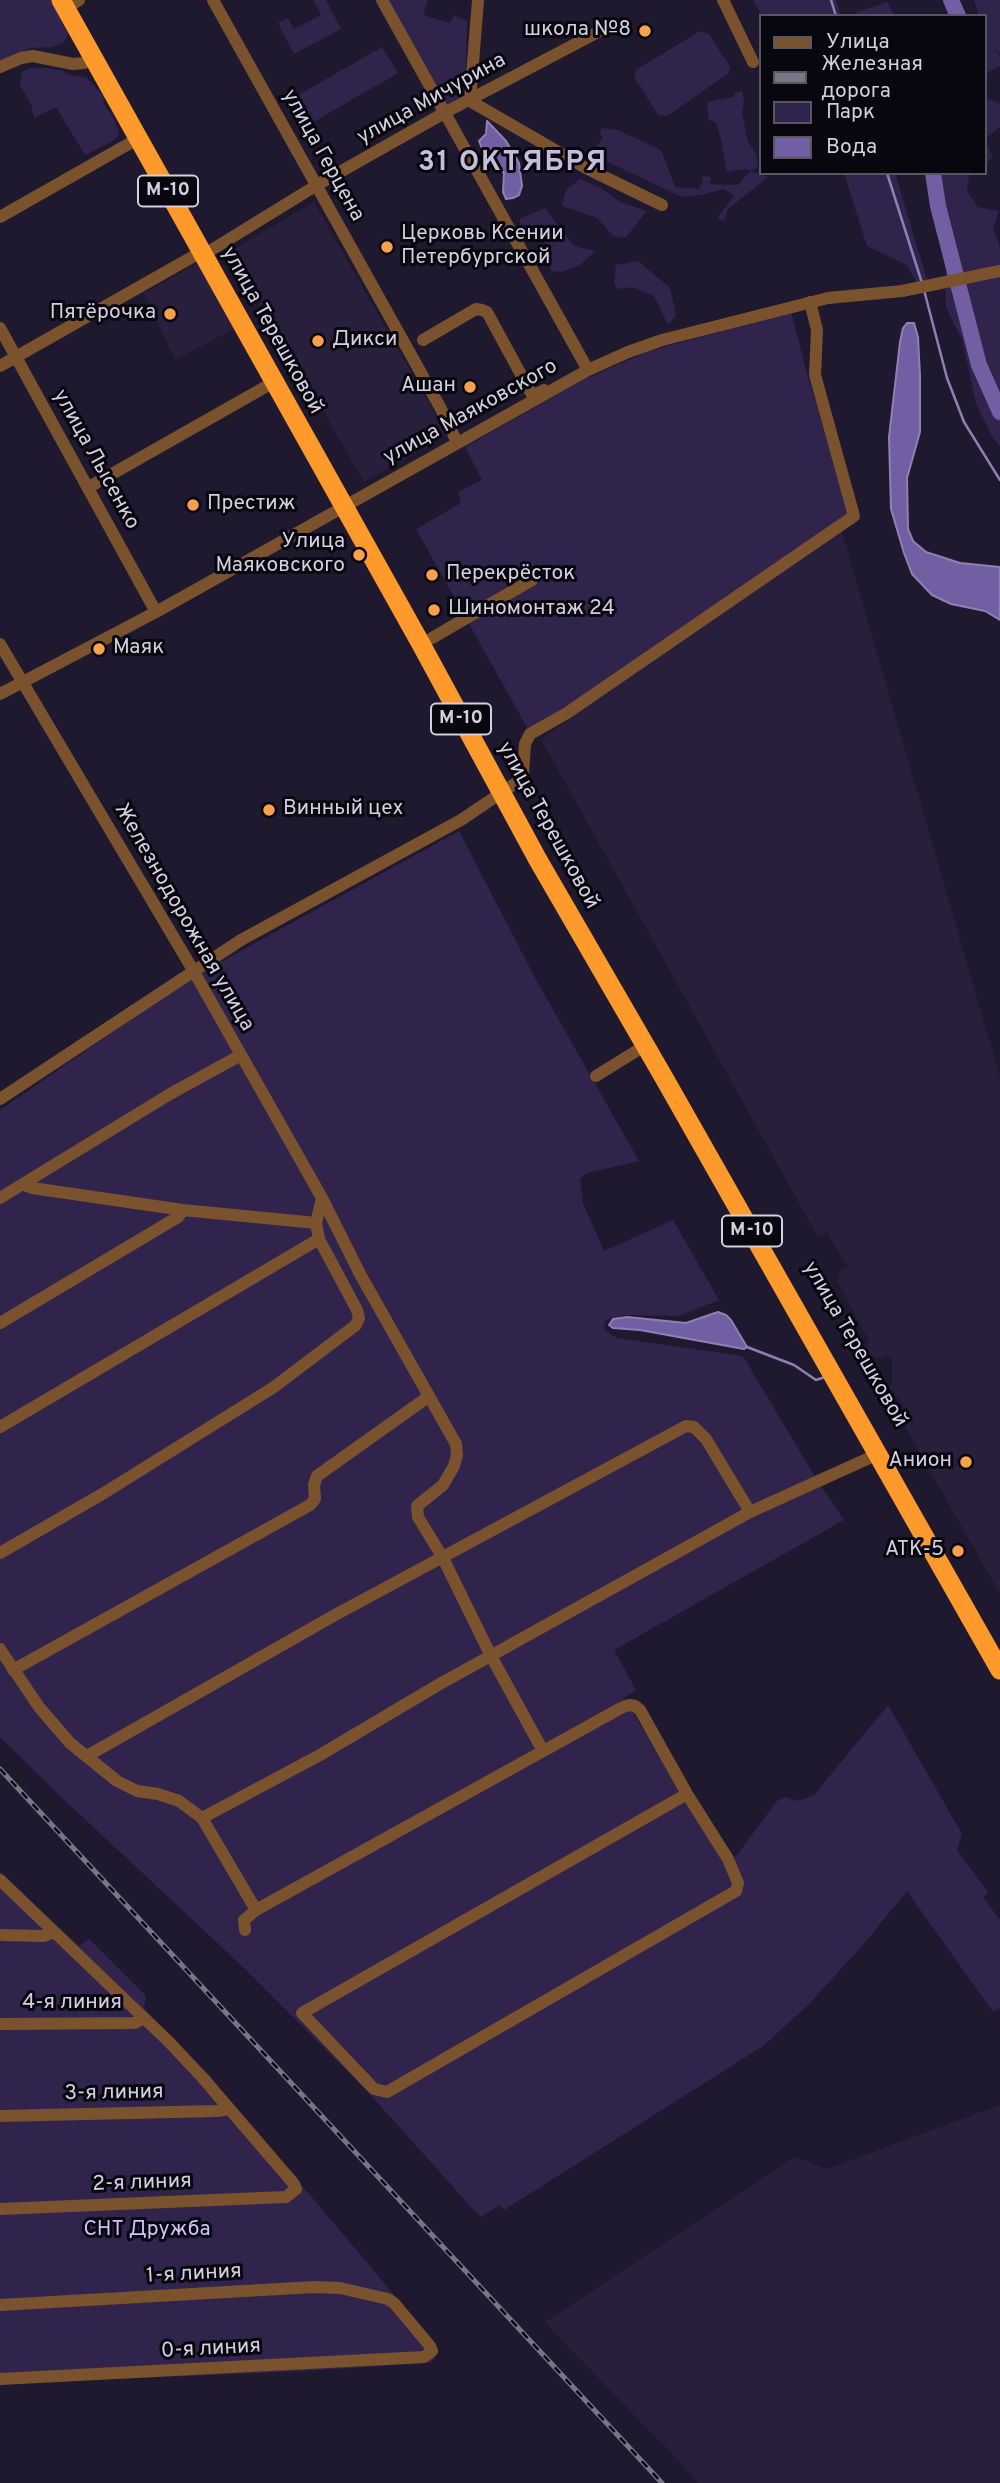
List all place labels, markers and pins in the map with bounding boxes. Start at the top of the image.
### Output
place label: школа №8 [524,18,631,44]
marker: школа №8 [637,23,653,39]
place label: Церковь Ксении Петербургской [401,222,564,272]
marker: Церковь Ксении Петербургской [379,239,395,255]
place label: Пятёрочка [50,301,156,327]
marker: Пятёрочка [162,306,178,322]
place label: Дикси [332,328,397,354]
marker: Дикси [310,333,326,349]
place label: Ашан [401,374,456,400]
marker: Ашан [462,379,478,395]
place label: Престиж [207,492,296,518]
marker: Престиж [185,497,201,513]
place label: Улица Маяковского [215,530,345,580]
marker: Улица Маяковского [351,547,367,563]
place label: Перекрёсток [446,562,575,588]
marker: Перекрёсток [424,567,440,583]
place label: Шиномонтаж 24 [448,597,615,623]
marker: Шиномонтаж 24 [426,602,442,618]
place label: Маяк [113,636,164,662]
marker: Маяк [91,641,107,657]
place label: Винный цех [283,797,403,823]
marker: Винный цех [261,802,277,818]
place label: Анион [888,1449,952,1475]
marker: Анион [958,1454,974,1470]
place label: АТК-5 [885,1538,944,1564]
marker: АТК-5 [950,1543,966,1559]

